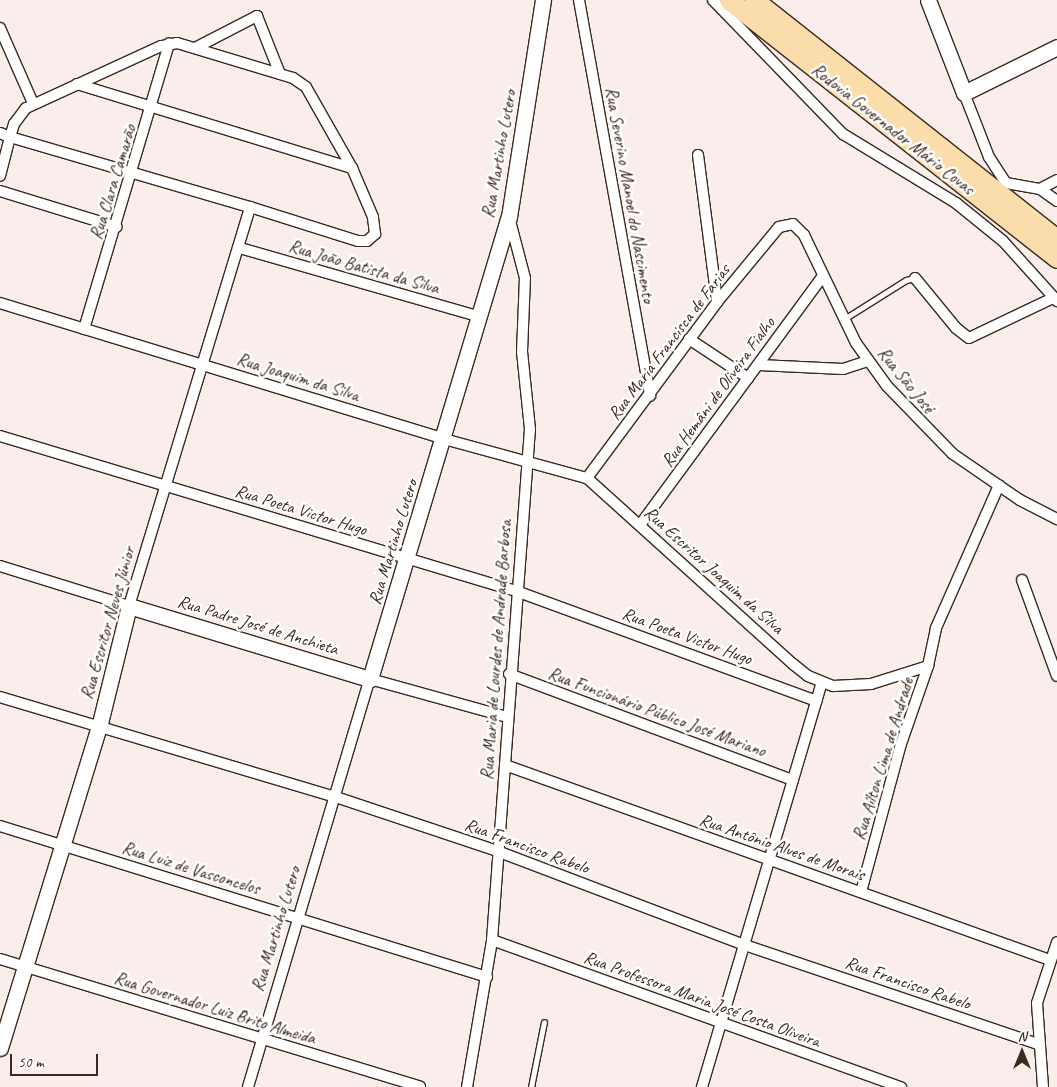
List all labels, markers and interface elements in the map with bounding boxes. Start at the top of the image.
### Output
street label: Rodovia Governador Mário Covas [808,59,978,199]
street label: Rua Severino Manoel do Nascimento [600,85,660,305]
street label: Rua Martinho Lutero [477,88,521,220]
street label: Rua Clara Camarão [85,122,141,242]
street label: Rua João Batista da Silva [286,235,442,299]
street label: Rua Maria Francisca de Farias [603,259,735,425]
street label: Rua Hemâni de Oliveira Fialho [656,313,780,471]
street label: Rua São José [873,343,939,417]
street label: Rua Joaquim da Silva [234,348,362,406]
street label: Rua Martinho Lutero [364,477,422,607]
street label: Rua Poeta Victor Hugo [233,480,369,540]
street label: Rua Escritor Joaquim da Silva [639,501,789,639]
street label: Rua Maria de Lourdes de Andrade Barbosa [476,519,516,781]
street label: Rua Escritor Neves Júnior [76,544,140,702]
street label: Rua Padre José de Anchieta [176,590,340,660]
street label: Rua Poeta Victor Hugo [619,603,755,669]
street label: Rua Funcionário Público José Mariano [545,663,769,761]
street label: Rua Aílton Lima de Andrade [848,675,918,843]
street label: Rua Antônio Alves de Morais [697,809,867,885]
street label: Rua Francisco Rabelo [462,813,592,879]
street label: Rua Luiz de Vasconcelos [120,837,262,899]
street label: Rua Martinho Lutero [247,864,305,994]
street label: Rua Professora Maria José Costa Oliveira [580,946,824,1052]
street label: Rua Francisco Rabelo [842,951,974,1015]
street label: Rua Governador Luiz Brito Almeida [111,967,319,1049]
north arrow [997,1027,1047,1077]
text: N [1018,1028,1026,1045]
scale bar [12,1044,100,1076]
text: 50 m [18,1053,44,1072]

